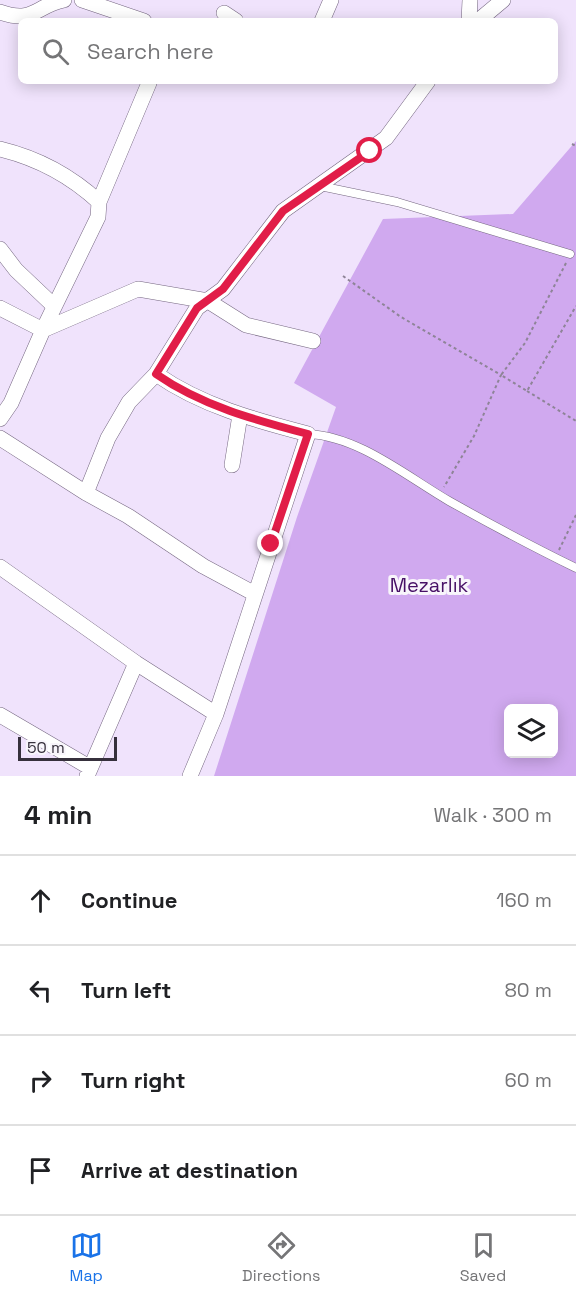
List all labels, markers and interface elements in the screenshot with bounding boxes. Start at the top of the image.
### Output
search box [18,18,558,84]
icon: search [39,35,72,68]
text: Search here [87,37,214,65]
route start [356,137,382,163]
route end [257,530,283,556]
park label: Mezarlık [390,572,469,598]
map controls [504,704,558,758]
button: layers [504,704,558,758]
scale bar [18,734,117,762]
text: 50 m [27,737,65,758]
text: 4 min [24,798,92,832]
text: Walk · 300 m [433,802,552,828]
icon: ahead [24,884,57,917]
text: Continue [81,886,177,914]
text: 160 m [496,887,552,913]
icon: left [24,974,57,1007]
text: Turn left [81,976,171,1004]
text: 80 m [504,977,552,1003]
icon: right [24,1064,57,1097]
text: Turn right [81,1066,186,1094]
text: 60 m [505,1067,552,1093]
icon: arrive [24,1154,57,1187]
text: Arrive at destination [81,1156,298,1184]
tab: Map [70,1229,103,1286]
tab: Directions [242,1229,321,1286]
tab: Saved [460,1229,506,1286]

